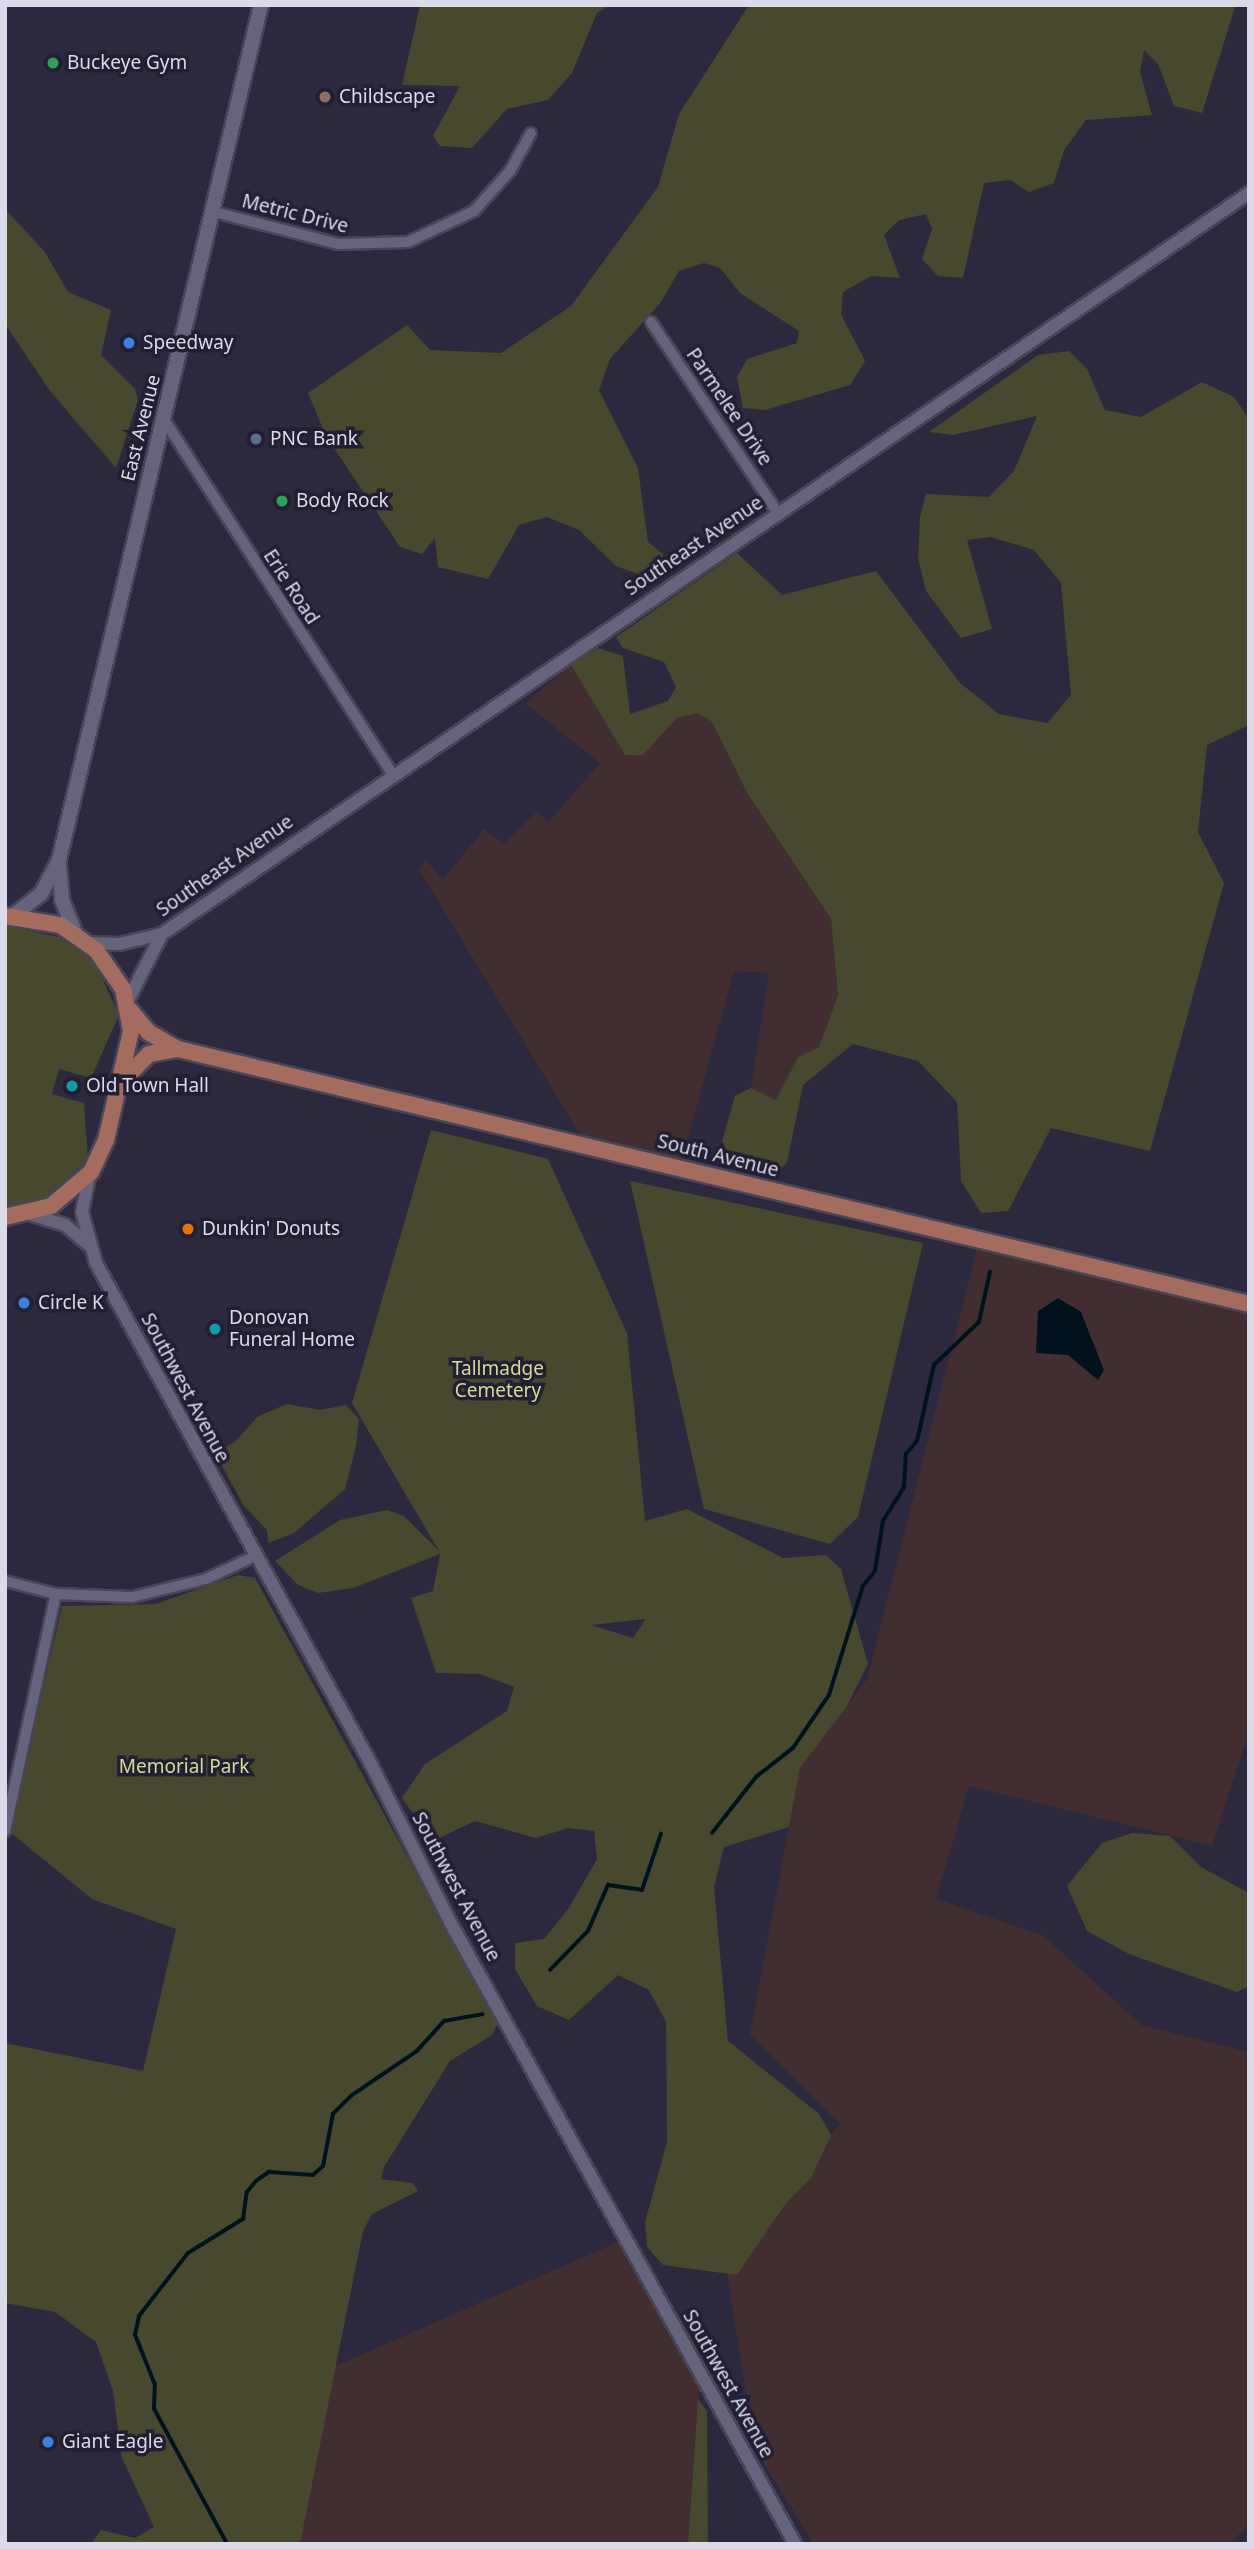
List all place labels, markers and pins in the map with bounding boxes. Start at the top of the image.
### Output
place label: Buckeye Gym [67,52,187,74]
marker: Buckeye Gym [45,55,61,71]
place label: Childscape [339,86,436,108]
marker: Childscape [317,89,333,105]
place label: Speedway [143,332,234,354]
marker: Speedway [121,335,137,351]
place label: PNC Bank [270,428,358,450]
marker: PNC Bank [248,431,264,447]
place label: Body Rock [296,490,389,512]
marker: Body Rock [274,493,290,509]
place label: Old Town Hall [86,1075,209,1097]
marker: Old Town Hall [64,1078,80,1094]
place label: Dunkin' Donuts [202,1218,340,1240]
marker: Dunkin' Donuts [180,1221,196,1237]
place label: Circle K [38,1292,104,1314]
marker: Circle K [16,1295,32,1311]
place label: Donovan Funeral Home [229,1307,355,1351]
marker: Donovan Funeral Home [207,1321,223,1337]
place label: Giant Eagle [62,2431,163,2453]
marker: Giant Eagle [40,2434,56,2450]

